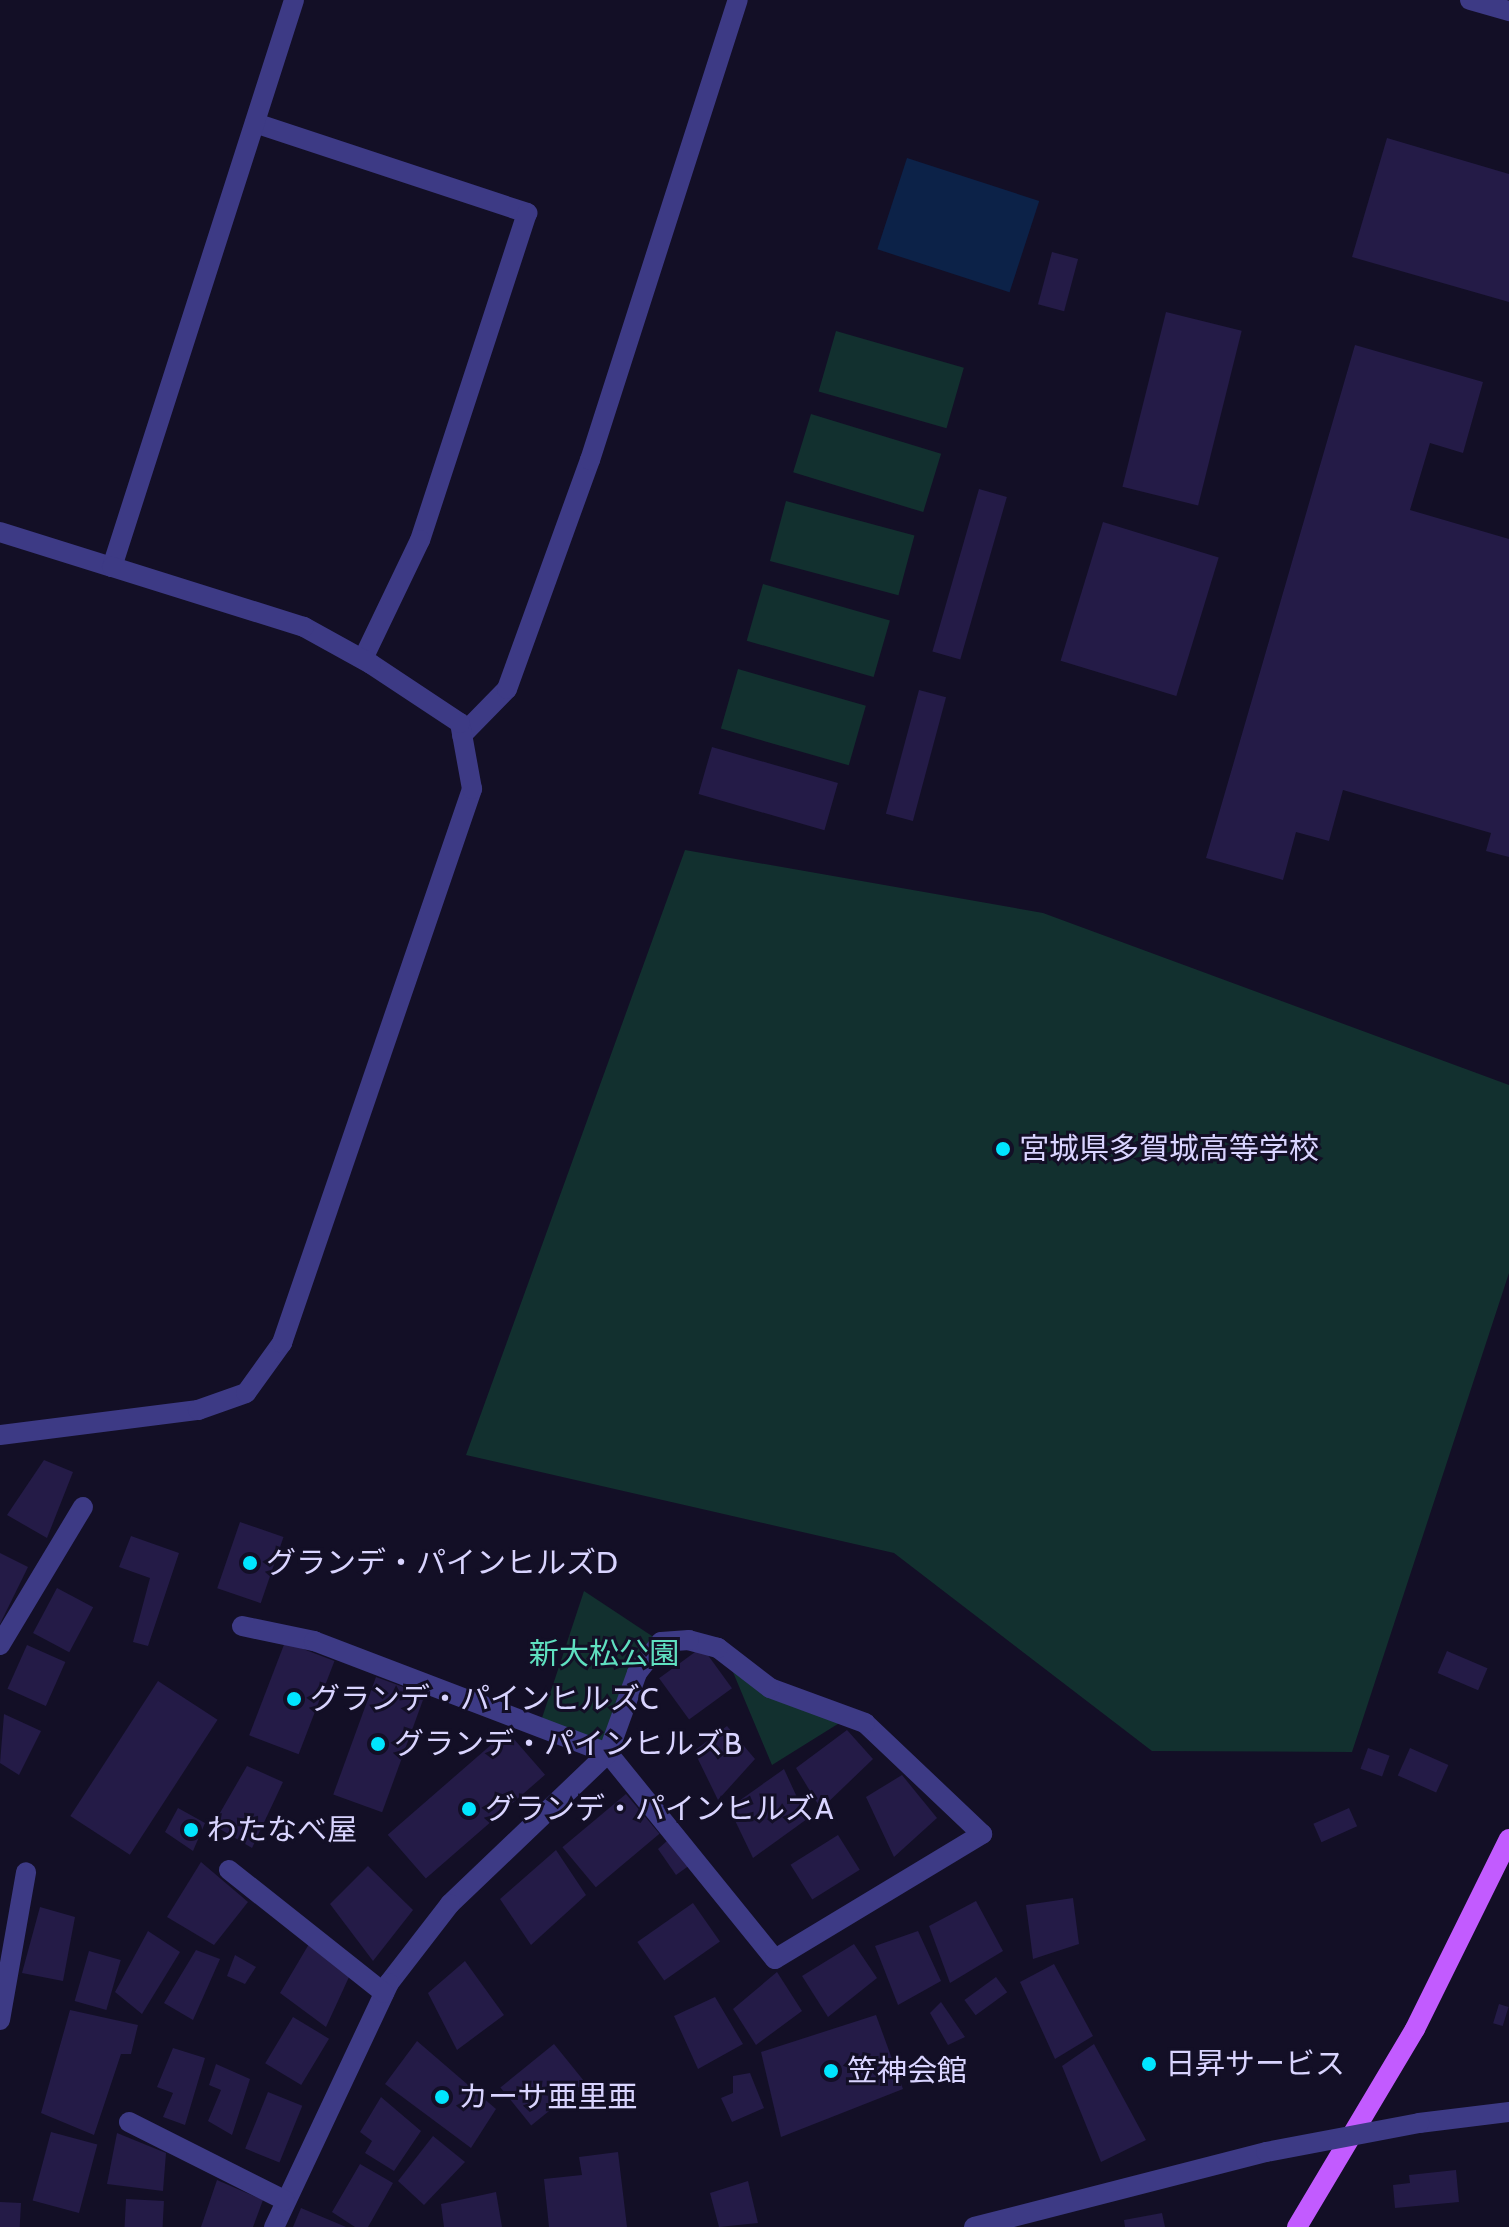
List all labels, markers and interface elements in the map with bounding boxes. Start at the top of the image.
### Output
place label: 宮城県多賀城高等学校 [1019,1131,1319,1167]
marker: 宮城県多賀城高等学校 [994,1140,1012,1158]
place label: グランデ・パインヒルズD [266,1545,618,1581]
marker: グランデ・パインヒルズD [241,1554,259,1572]
park label: 新大松公園 [529,1636,679,1672]
place label: グランデ・パインヒルズC [310,1681,658,1717]
marker: グランデ・パインヒルズC [285,1690,303,1708]
place label: グランデ・パインヒルズB [394,1726,742,1762]
marker: グランデ・パインヒルズB [369,1735,387,1753]
place label: グランデ・パインヒルズA [485,1791,833,1827]
marker: グランデ・パインヒルズA [460,1800,478,1818]
place label: わたなべ屋 [207,1812,357,1848]
marker: わたなべ屋 [182,1821,200,1839]
place label: 日昇サービス [1165,2046,1345,2082]
place label: 笠神会館 [847,2053,967,2089]
marker: 日昇サービス [1140,2055,1158,2073]
marker: 笠神会館 [822,2062,840,2080]
place label: カーサ亜里亜 [458,2079,638,2115]
marker: カーサ亜里亜 [433,2088,451,2106]

